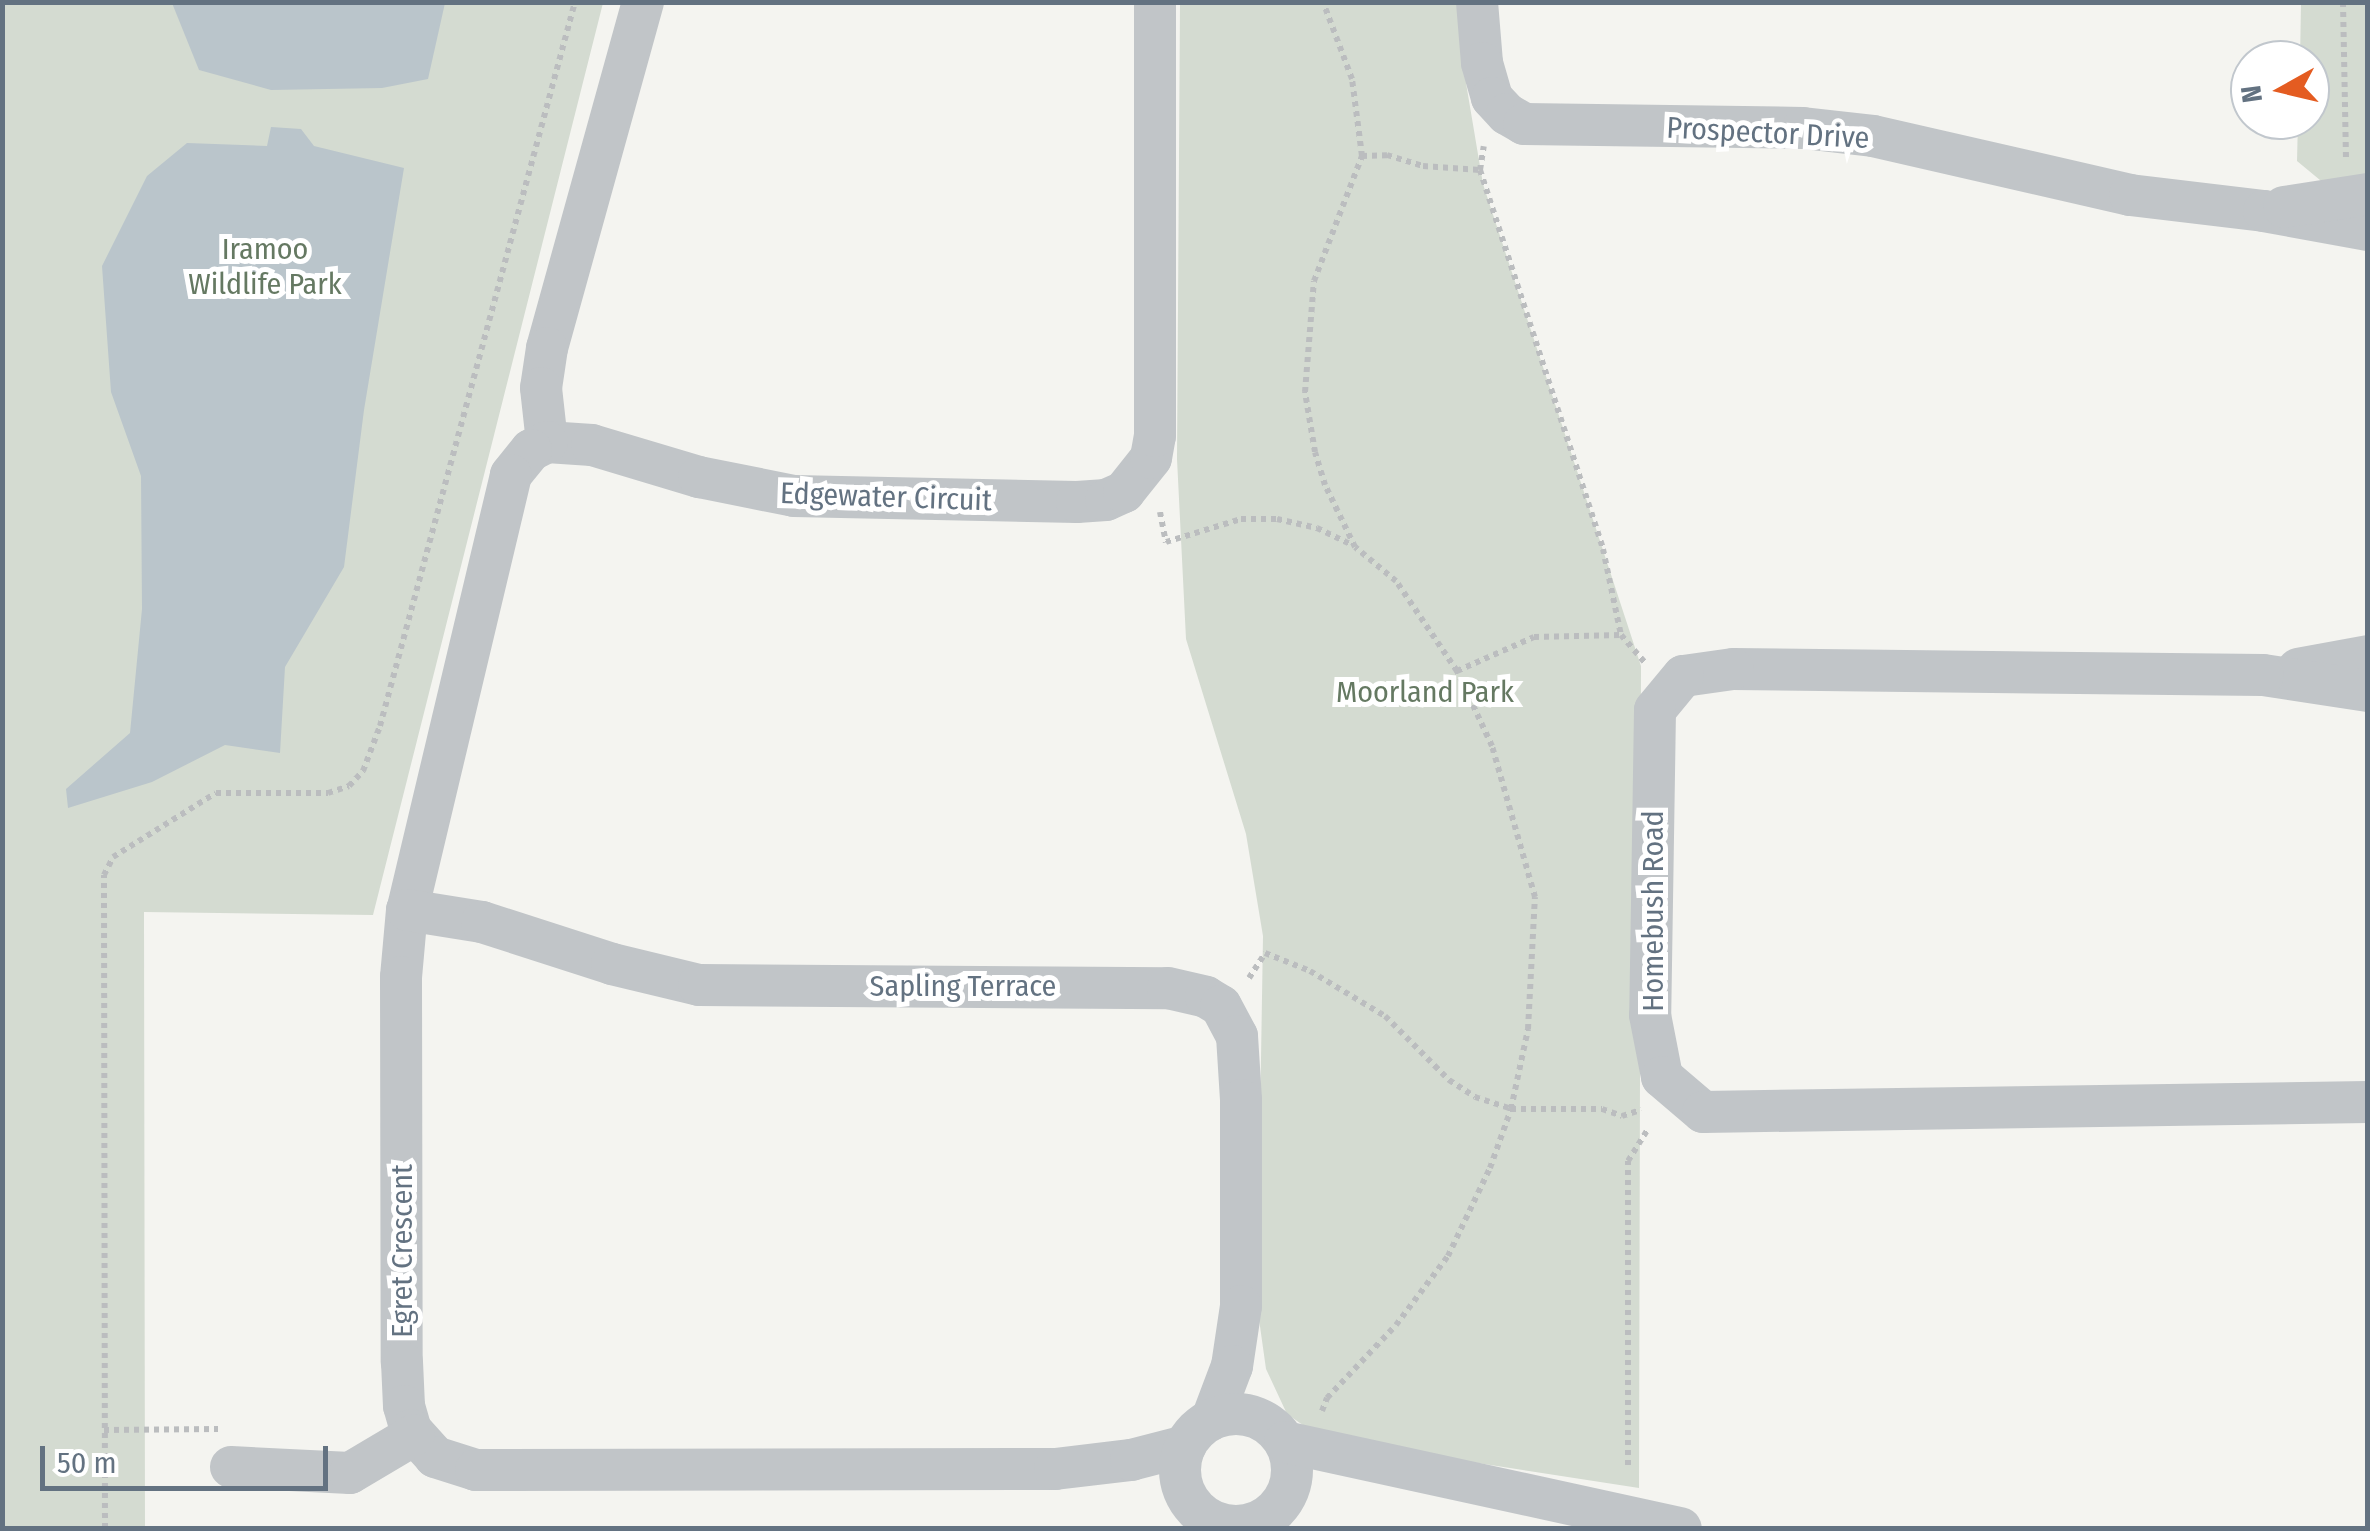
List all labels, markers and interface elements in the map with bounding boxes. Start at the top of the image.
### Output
north arrow [2230,40,2330,140]
text: N [2234,83,2269,105]
street label: Prospector Drive [1666,110,1870,156]
park label: Iramoo Wildlife Park [188,231,342,302]
street label: Edgewater Circuit [780,475,992,519]
park label: Moorland Park [1336,674,1514,710]
street label: Homebush Road [1635,810,1671,1012]
street label: Sapling Terrace [870,968,1056,1004]
street label: Egret Crescent [384,1164,420,1338]
scale bar [45,1426,332,1488]
text: 50 m [57,1445,117,1481]

